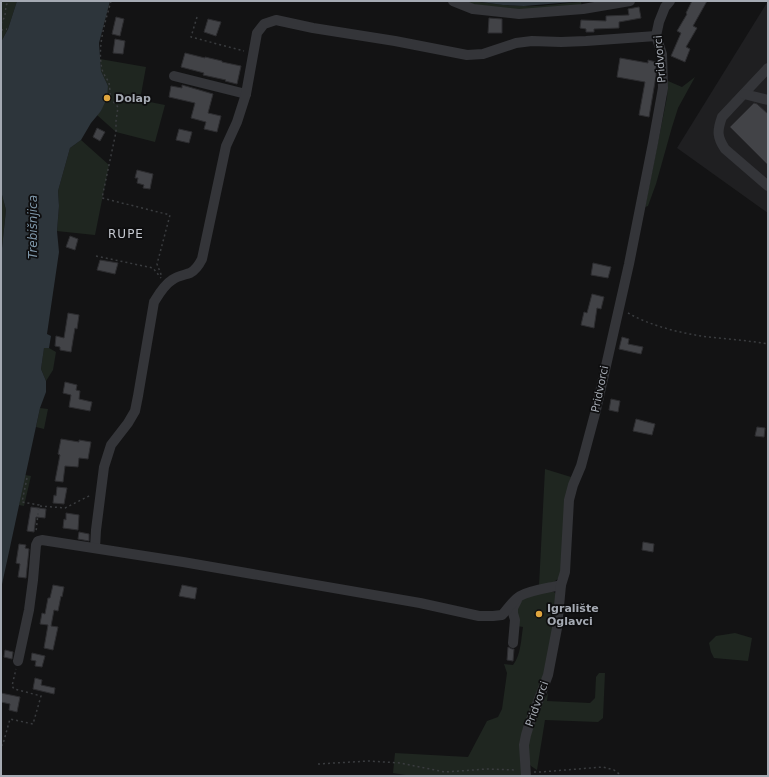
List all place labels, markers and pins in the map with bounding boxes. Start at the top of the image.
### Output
place label: Dolap [115,92,151,105]
marker: Dolap [102,93,112,103]
place label: Igralište Oglavci [547,602,599,628]
marker: Igralište Oglavci [534,609,544,619]

